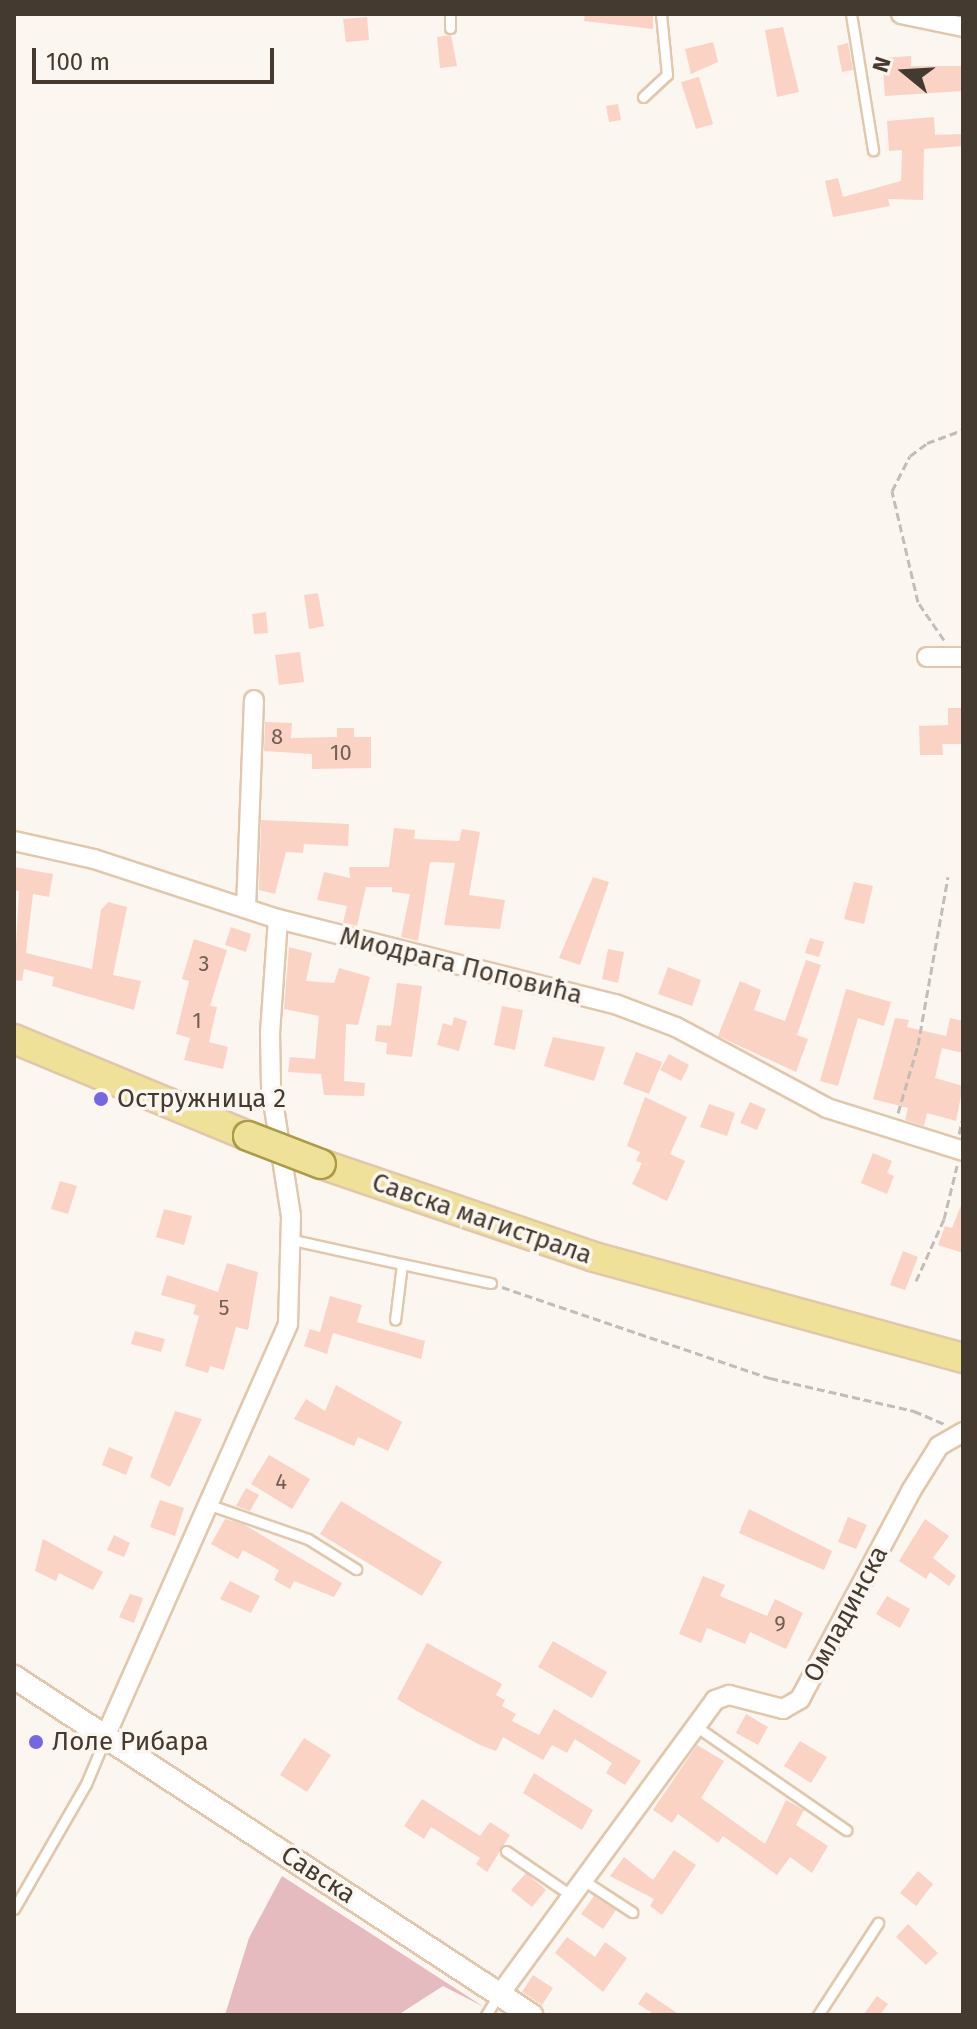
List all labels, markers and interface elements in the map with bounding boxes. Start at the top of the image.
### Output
scale bar [36,32,278,82]
north arrow [865,32,945,112]
text: 100 m [46,48,110,76]
text: N [867,53,897,76]
house number: 8 [271,724,283,750]
house number: 10 [330,740,352,766]
street label: Миодрага Поповића [337,921,585,1011]
house number: 3 [199,951,209,977]
house number: 1 [192,1008,202,1034]
place label: Остружница 2 [117,1083,286,1115]
marker: Остружница 2 [92,1090,110,1108]
street label: Савска магистрала [368,1167,596,1271]
house number: 5 [218,1295,230,1321]
house number: 4 [275,1469,287,1495]
street label: Омладинска [797,1541,895,1687]
house number: 9 [774,1611,786,1637]
place label: Лоле Рибара [52,1726,209,1758]
marker: Лоле Рибара [27,1733,45,1751]
street label: Савска [275,1839,361,1911]

